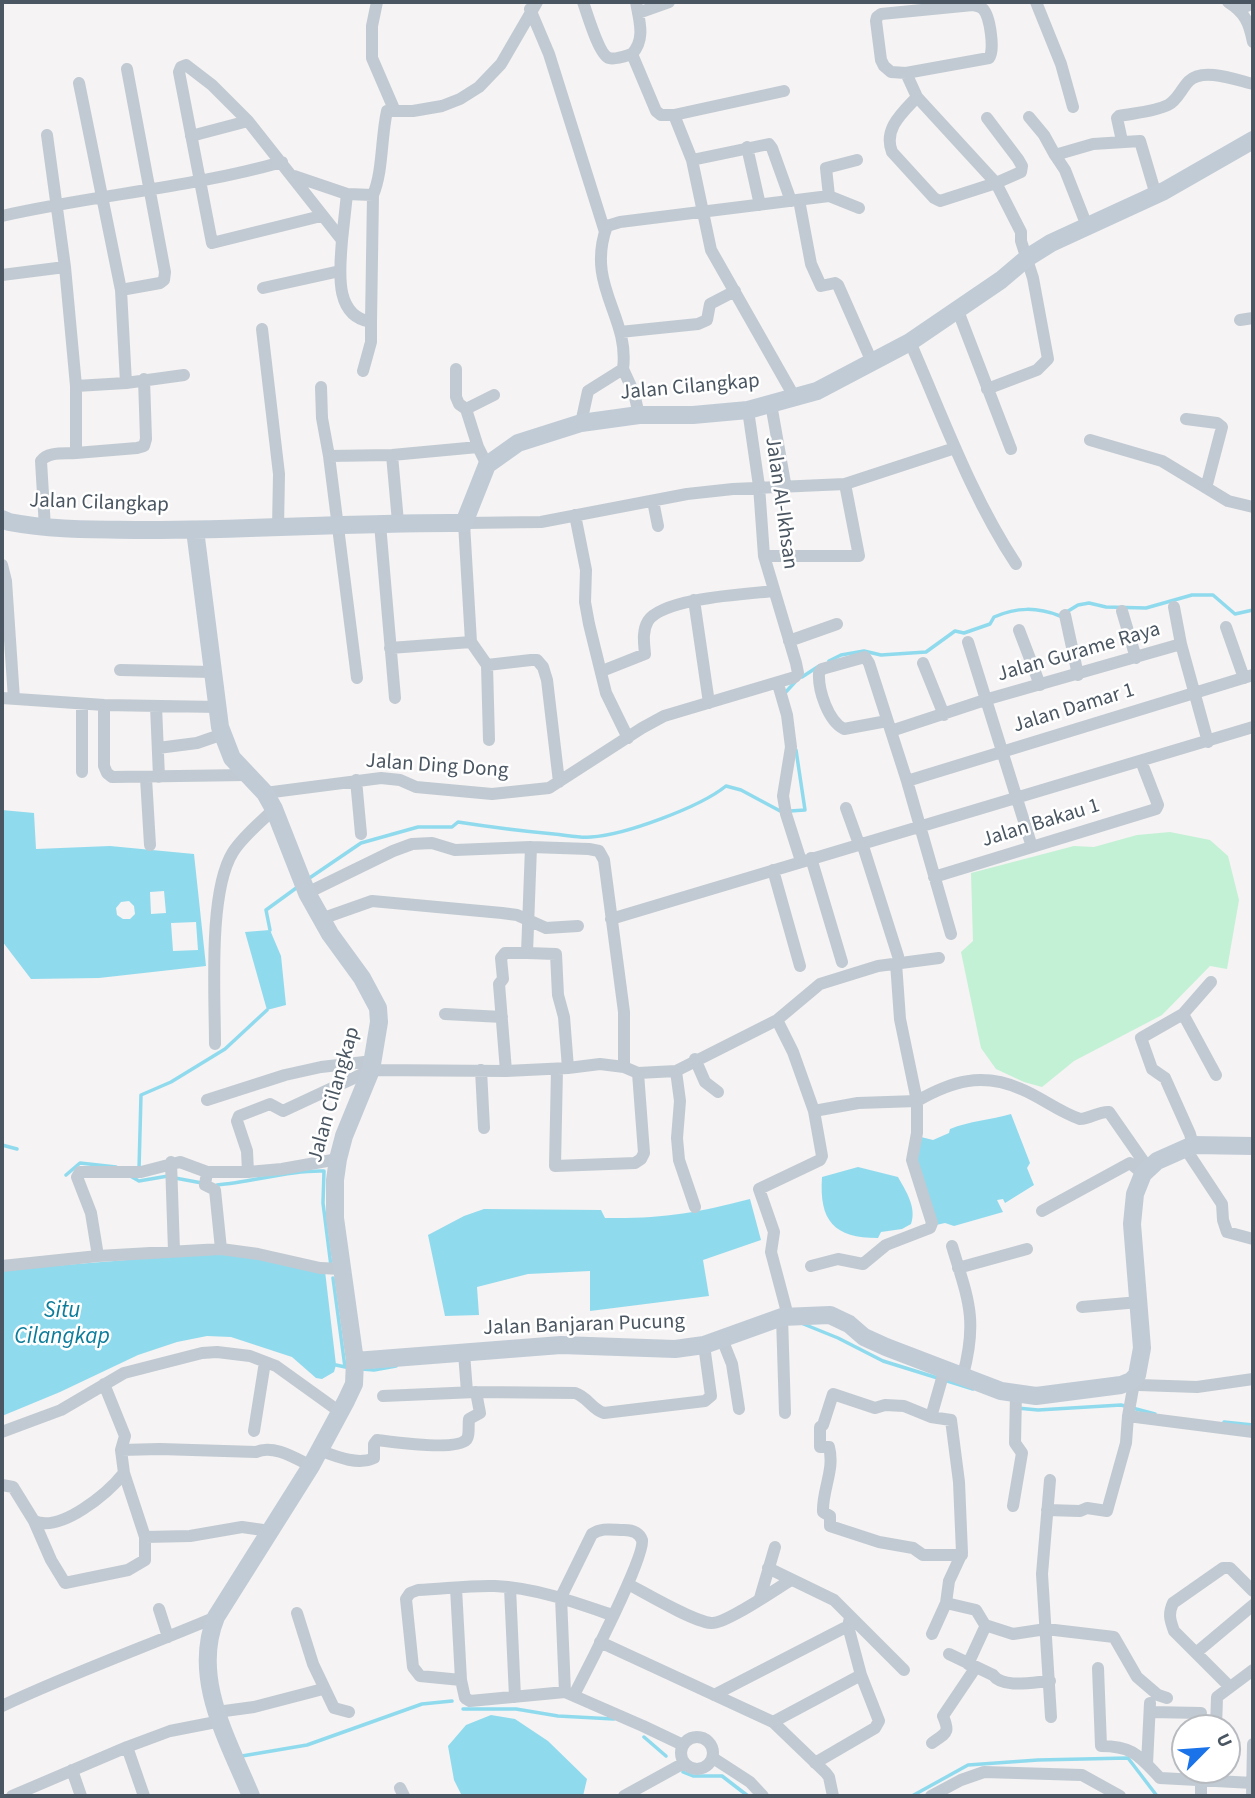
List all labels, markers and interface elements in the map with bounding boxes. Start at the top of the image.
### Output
street label: Jalan Cilangkap [619,369,761,407]
street label: Jalan Al-Ikhsan [758,435,802,571]
street label: Jalan Cilangkap [29,489,169,519]
street label: Jalan Gurame Raya [995,618,1163,688]
street label: Jalan Damar 1 [1010,679,1138,739]
street label: Jalan Ding Dong [365,749,509,785]
street label: Jalan Bakau 1 [979,794,1103,854]
street label: Jalan Cilangkap [304,1024,366,1166]
water label: Situ Cilangkap [14,1298,110,1352]
street label: Jalan Banjaran Pucung [483,1310,685,1342]
north arrow [1171,1714,1241,1784]
text: U [1209,1729,1239,1752]

